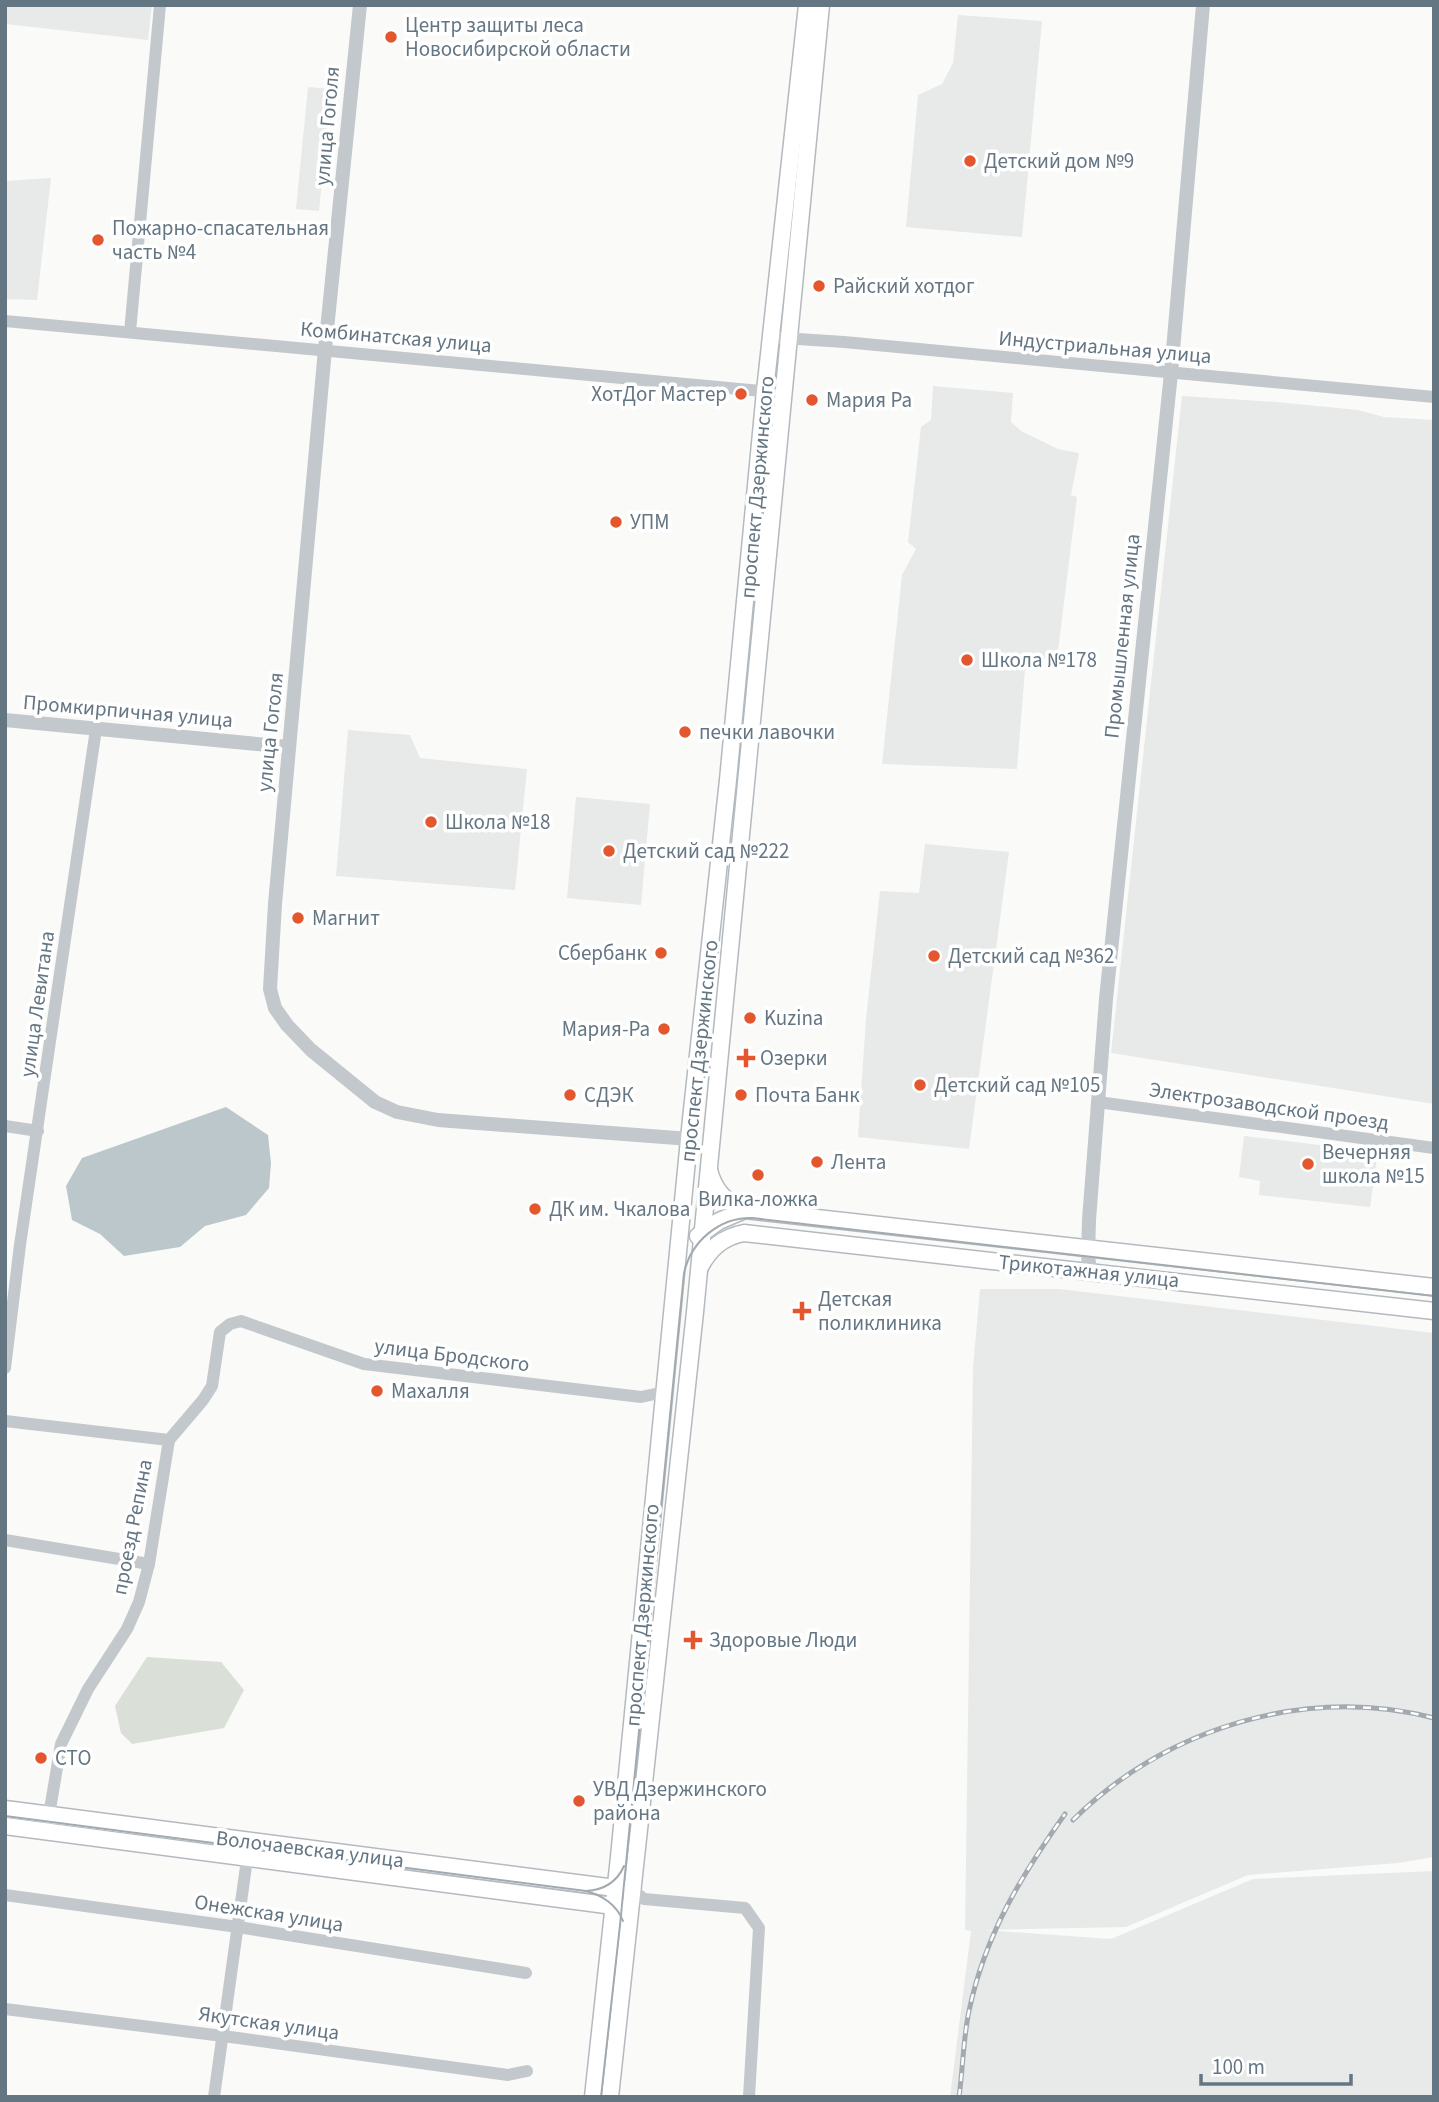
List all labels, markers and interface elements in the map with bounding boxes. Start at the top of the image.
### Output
place label: Центр защиты леса Новосибирской области [405,10,631,64]
marker: Центр защиты леса Новосибирской области [383,29,399,45]
street label: улица Гоголя [307,65,347,187]
place label: Детский дом №9 [984,146,1134,176]
marker: Детский дом №9 [962,153,978,169]
place label: Пожарно-спасательная часть №4 [112,213,329,267]
marker: Пожарно-спасательная часть №4 [90,232,106,248]
place label: Райский хотдог [833,271,975,301]
marker: Райский хотдог [811,278,827,294]
street label: Комбинатская улица [299,314,493,360]
street label: Индустриальная улица [997,323,1213,371]
street label: проспект Дзержинского [732,374,782,600]
place label: ХотДог Мастер [591,379,727,409]
place label: Мария Ра [826,385,912,415]
marker: ХотДог Мастер [733,386,749,402]
marker: Мария Ра [804,392,820,408]
place label: УПМ [630,507,670,537]
marker: УПМ [608,514,624,530]
street label: Промышленная улица [1096,532,1148,740]
place label: Школа №178 [981,645,1097,675]
marker: Школа №178 [959,652,975,668]
street label: улица Гоголя [249,671,291,793]
street label: Промкирпичная улица [22,687,234,735]
place label: печки лавочки [699,717,835,747]
marker: печки лавочки [677,724,693,740]
place label: Школа №18 [445,807,550,837]
marker: Школа №18 [423,814,439,830]
place label: Детский сад №222 [623,836,789,866]
marker: Детский сад №222 [601,843,617,859]
place label: Магнит [312,903,380,933]
marker: Магнит [290,910,306,926]
street label: улица Левитана [12,929,62,1079]
place label: Сбербанк [558,938,648,968]
street label: проспект Дзержинского [672,938,726,1164]
place label: Детский сад №362 [948,941,1114,971]
marker: Сбербанк [653,945,669,961]
marker: Детский сад №362 [926,948,942,964]
place label: Kuzina [764,1003,823,1033]
marker: Kuzina [742,1010,758,1026]
place label: Мария-Ра [562,1014,650,1044]
marker: Мария-Ра [656,1021,672,1037]
place label: Озерки [760,1043,828,1073]
marker: Озерки [738,1050,754,1066]
place label: Детский сад №105 [934,1070,1100,1100]
street label: Электрозаводской проезд [1147,1074,1391,1138]
marker: Детский сад №105 [912,1077,928,1093]
place label: СДЭК [584,1080,634,1110]
place label: Почта Банк [755,1080,860,1110]
marker: СДЭК [562,1087,578,1103]
marker: Почта Банк [733,1087,749,1103]
place label: Вечерняя школа №15 [1322,1137,1425,1191]
place label: Лента [831,1147,886,1177]
marker: Лента [809,1154,825,1170]
marker: Вечерняя школа №15 [1300,1156,1316,1172]
marker: Вилка-ложка [750,1167,766,1183]
place label: Вилка-ложка [698,1184,818,1214]
place label: ДК им. Чкалова [549,1194,690,1224]
marker: ДК им. Чкалова [527,1201,543,1217]
street label: Трикотажная улица [997,1247,1181,1295]
place label: Детская поликлиника [818,1284,942,1338]
marker: Детская поликлиника [792,1301,812,1321]
street label: улица Бродского [373,1331,531,1379]
place label: Махалля [391,1376,470,1406]
marker: Махалля [369,1383,385,1399]
street label: проезд Репина [104,1457,160,1597]
street label: проспект Дзержинского [617,1502,667,1728]
place label: Здоровые Люди [709,1625,857,1655]
marker: Здоровые Люди [683,1630,703,1650]
place label: СТО [55,1743,91,1773]
marker: СТО [33,1750,49,1766]
place label: УВД Дзержинского района [593,1774,767,1828]
marker: УВД Дзержинского района [571,1793,587,1809]
street label: Волочаевская улица [214,1823,406,1875]
street label: Онежская улица [192,1886,346,1940]
street label: Якутская улица [197,1998,341,2048]
scale bar [1201,2042,1352,2086]
text: 100 m [1212,2052,1265,2082]

